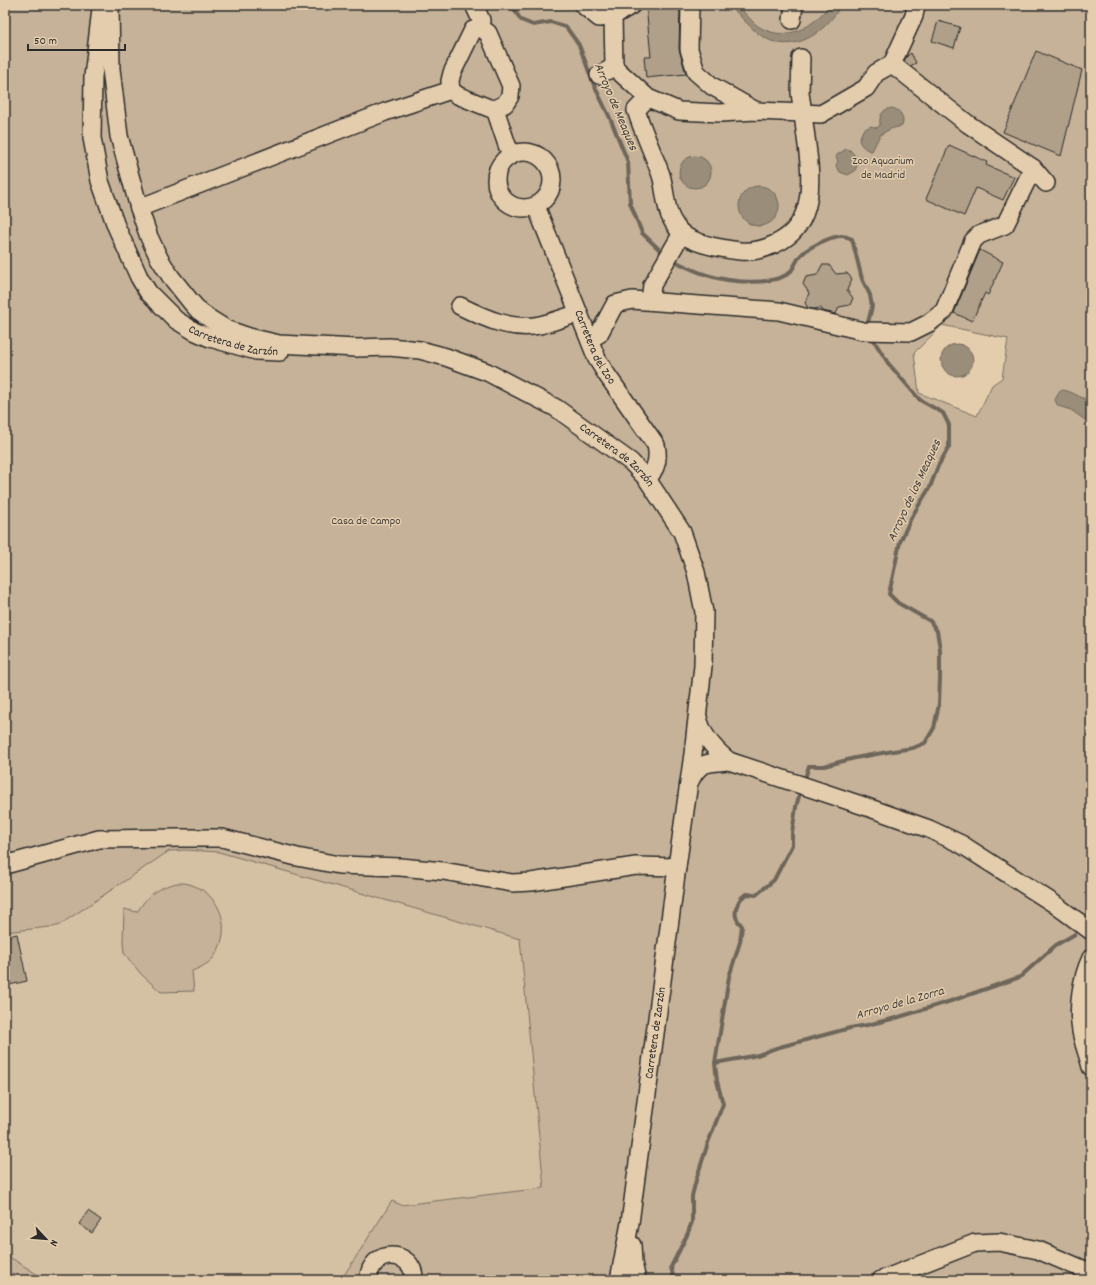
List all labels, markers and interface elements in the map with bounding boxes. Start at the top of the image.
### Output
scale bar [28,26,125,52]
text: 50 m [34,33,57,50]
water label: Arroyo de Meaques [588,60,642,154]
park label: Zoo Aquarium de Madrid [852,153,914,184]
street label: Carretera del Zoo [570,307,620,388]
street label: Carretera de Zarzón [185,321,279,360]
street label: Carretera de Zarzón [576,419,659,490]
water label: Arroyo de los Meaques [883,436,947,545]
park label: Casa de Campo [331,513,401,530]
water label: Arroyo de la Zorra [854,982,947,1026]
street label: Carretera de Zarzón [641,985,671,1080]
north arrow [26,1219,66,1259]
text: N [45,1237,62,1249]

